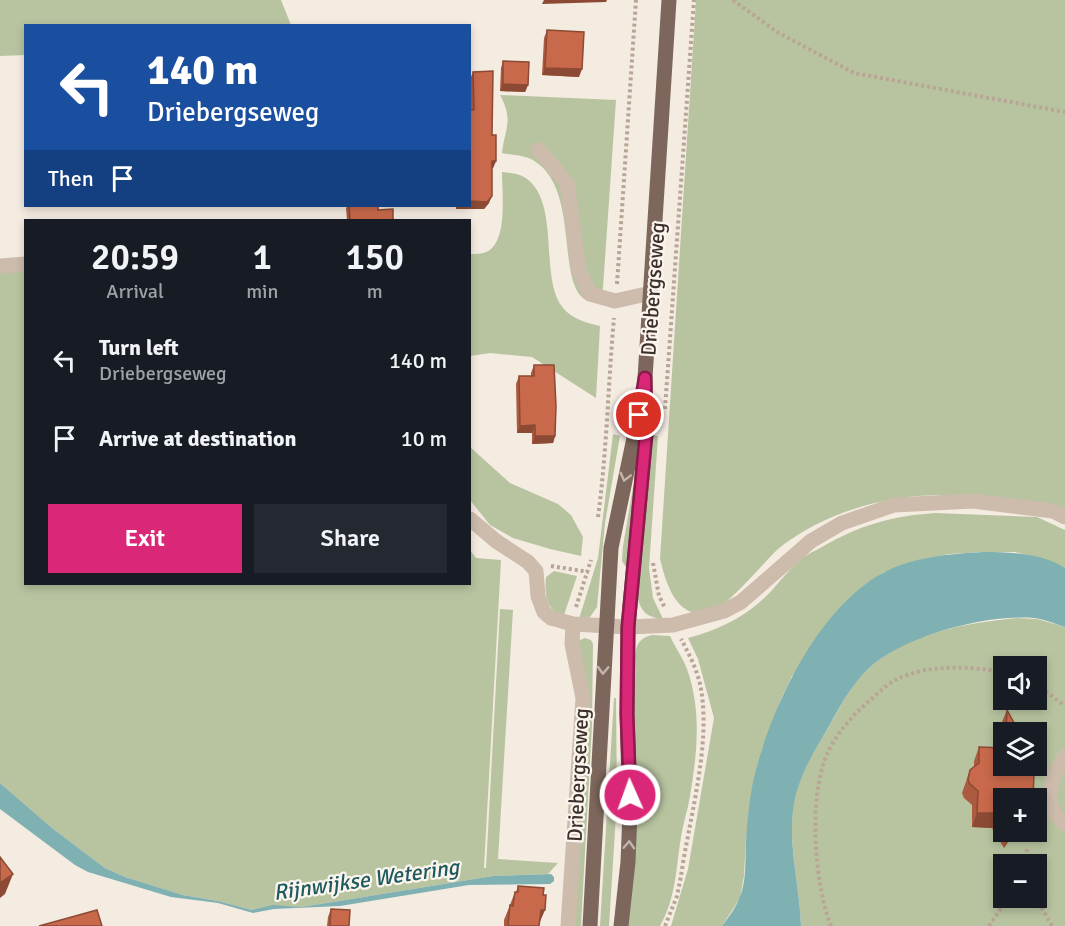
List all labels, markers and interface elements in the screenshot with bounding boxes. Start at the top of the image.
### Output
text: 140 m [147,45,258,96]
icon: left [48,48,126,126]
text: Driebergseweg [147,96,319,129]
icon: arrive [106,162,139,195]
text: Then [48,165,94,192]
street label: Driebergseweg [635,221,671,357]
text: 20:59 [91,235,179,280]
text: 1 [253,235,272,280]
text: 150 [346,235,404,280]
text: Arrival [106,279,164,304]
text: min [246,279,278,304]
text: m [367,279,383,304]
text: Turn left [99,334,179,361]
icon: left [48,344,81,377]
text: 140 m [389,347,447,374]
text: Driebergseweg [99,361,227,386]
pin [613,389,664,440]
icon: arrive [622,398,655,431]
icon: arrive [48,422,81,455]
text: Arrive at destination [99,425,296,452]
text: 10 m [401,425,447,452]
one-way arrow [620,472,633,482]
button: Exit [48,504,242,573]
button: Share [254,504,447,573]
map controls [993,656,1047,908]
button: sound [993,656,1047,710]
one-way arrow [597,666,610,675]
street label: Driebergseweg [562,707,594,843]
button: layers [993,722,1047,776]
position arrow [598,763,662,827]
button: + [993,788,1047,842]
one-way arrow [622,841,635,850]
water label: Rijnwijkse Wetering [272,853,463,906]
button: − [993,854,1047,908]

